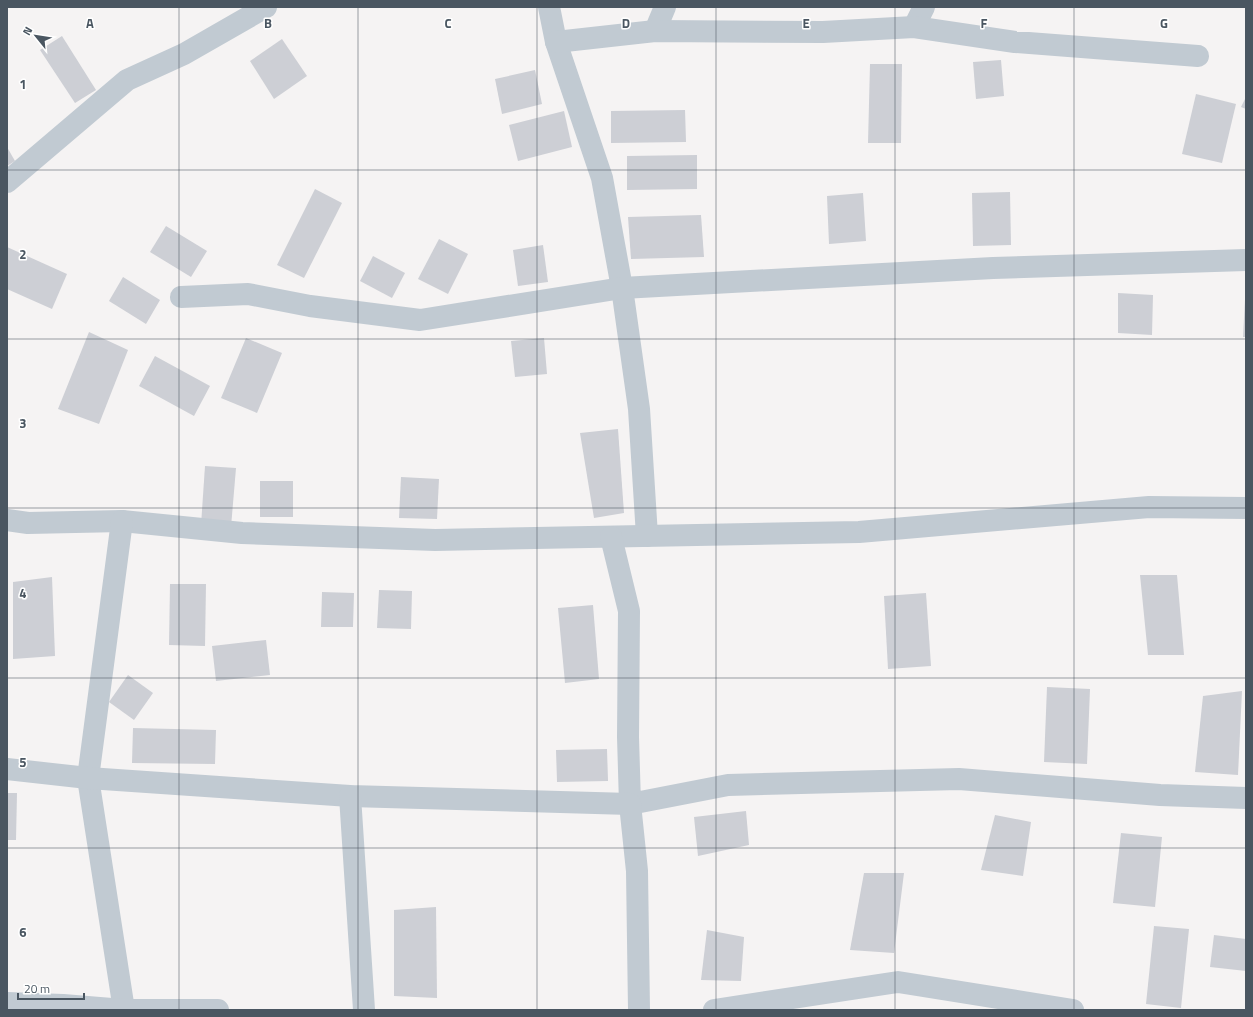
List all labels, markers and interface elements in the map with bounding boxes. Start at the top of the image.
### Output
text: A [86,13,94,33]
text: B [264,13,272,33]
text: C [444,13,452,33]
text: D [622,13,630,33]
text: E [802,13,810,33]
text: F [981,13,988,33]
text: G [1160,13,1168,33]
north arrow [16,16,56,56]
text: N [19,24,36,38]
text: 1 [19,74,27,94]
text: 2 [19,244,27,264]
text: 3 [19,413,27,433]
text: 4 [19,583,27,603]
text: 5 [19,752,27,772]
text: 6 [19,922,27,942]
scale bar [18,975,84,1001]
text: 20 m [24,979,50,998]

